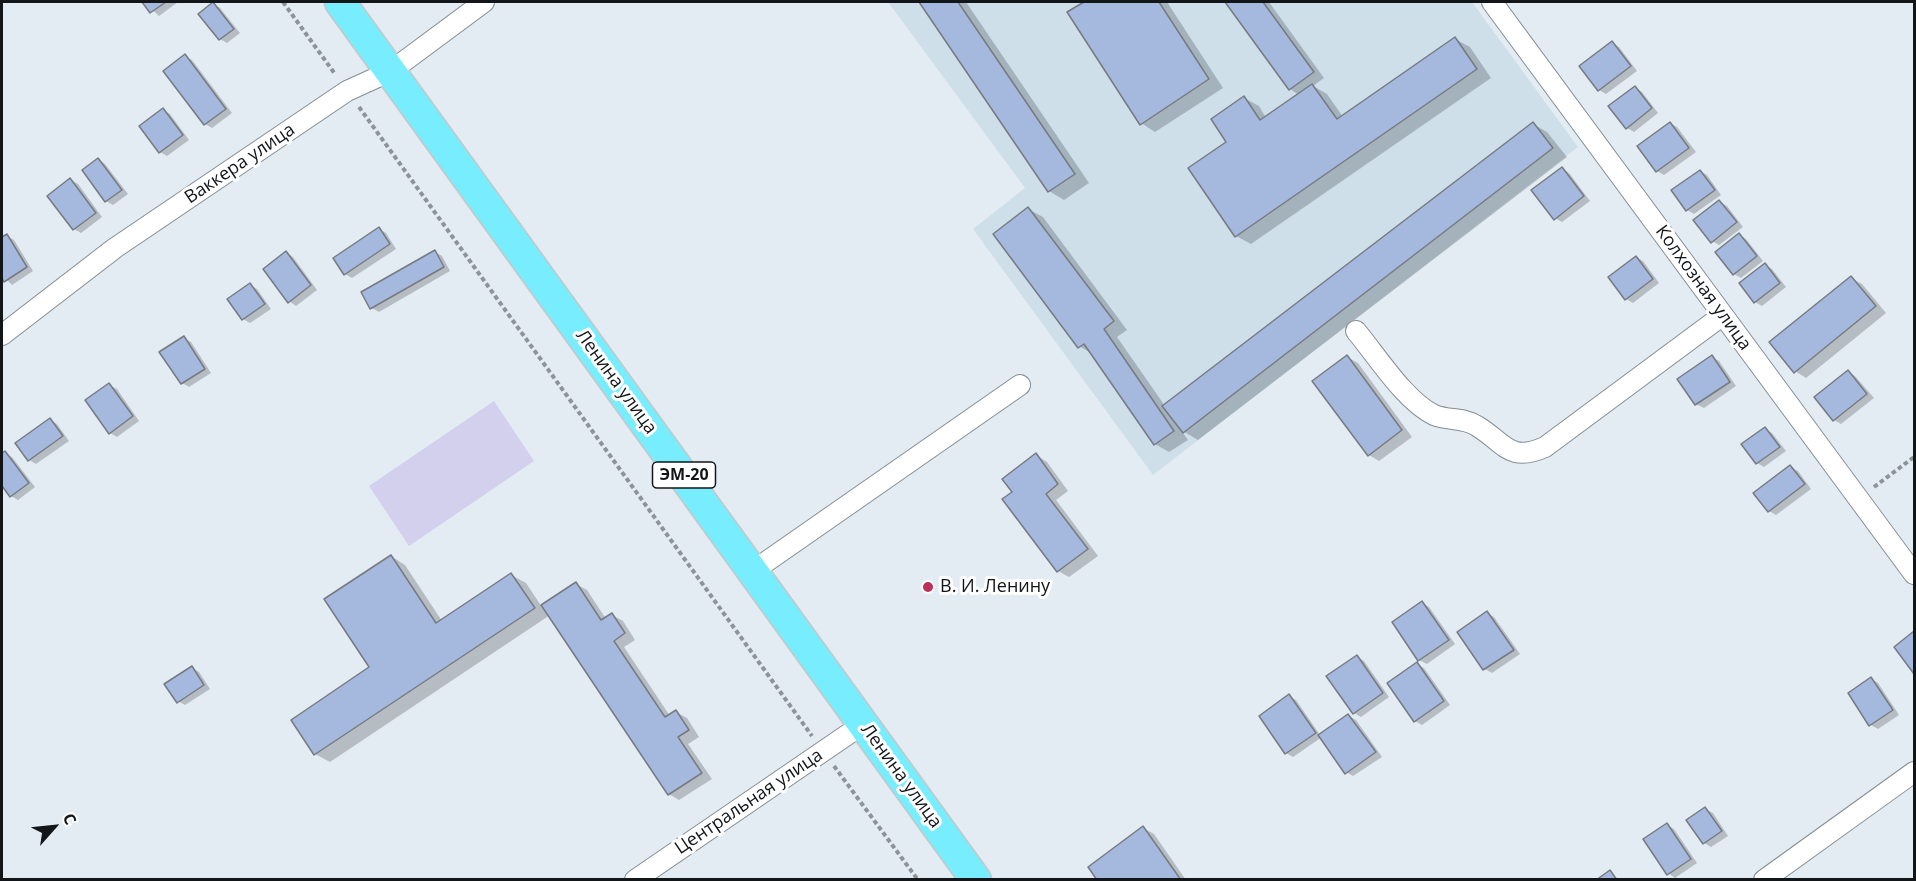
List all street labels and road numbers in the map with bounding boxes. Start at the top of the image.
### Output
street label: Ваккера улица [181,119,299,209]
street label: Колхозная улица [1650,221,1756,355]
street label: Ленина улица [571,326,661,438]
road number: ЭМ-20 [652,462,716,488]
street label: Ленина улица [856,720,946,832]
street label: Центральная улица [671,745,827,859]

